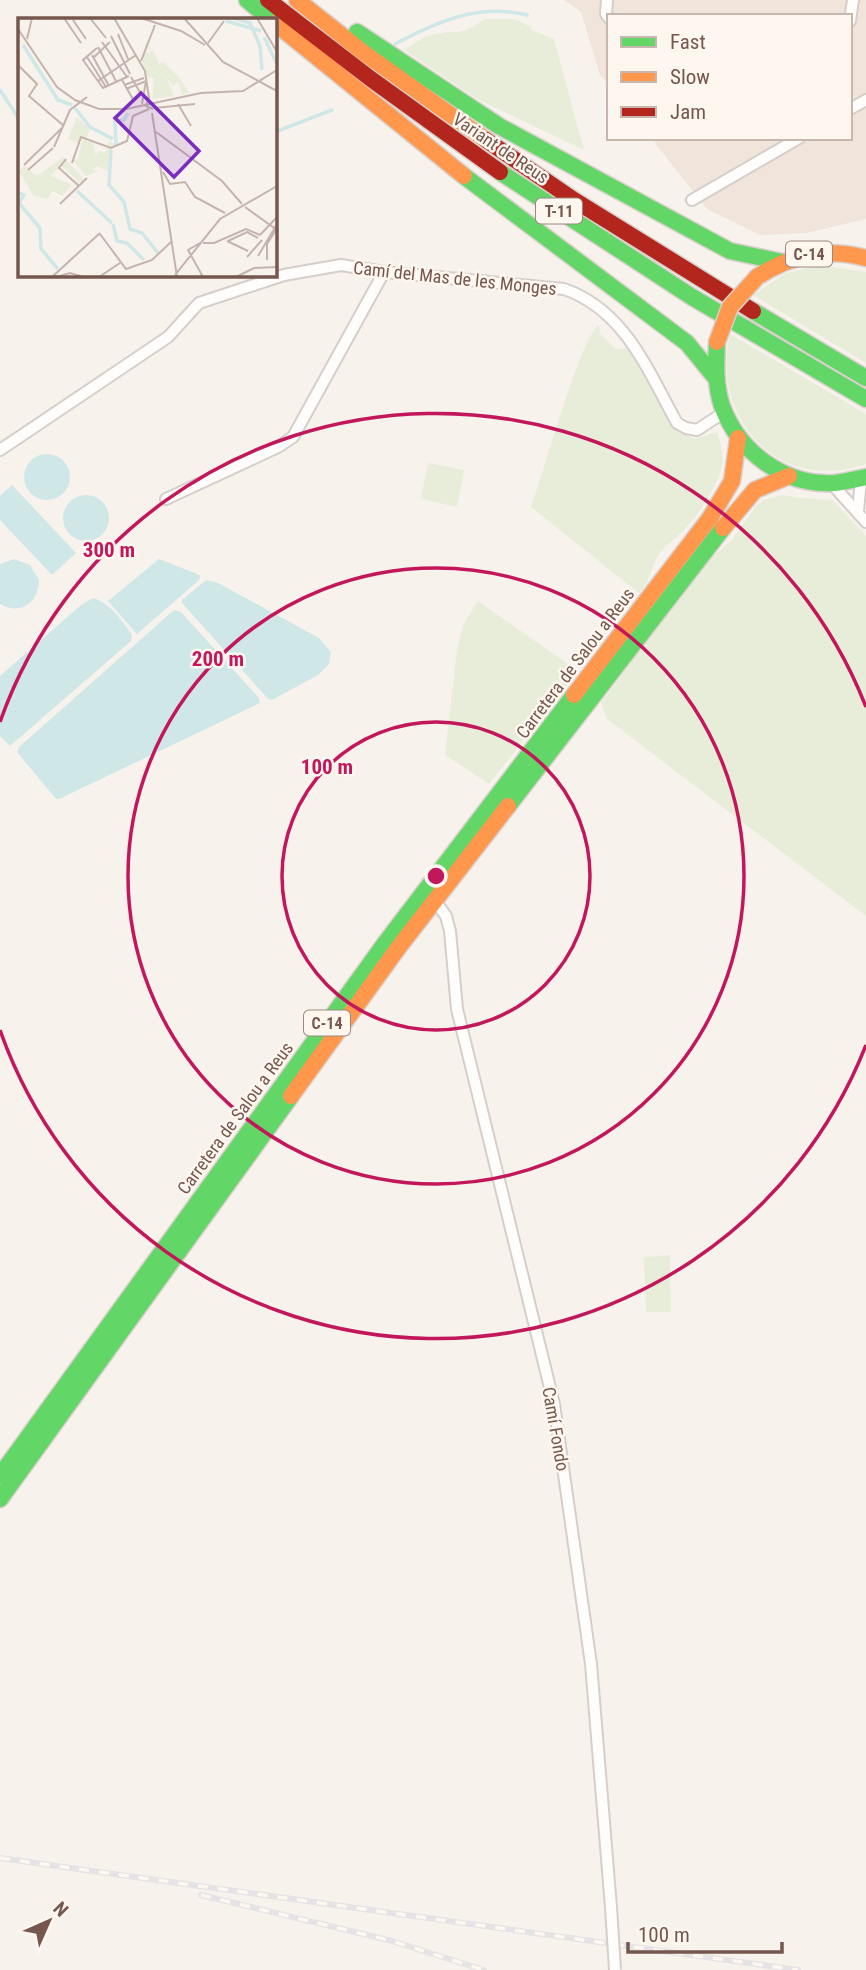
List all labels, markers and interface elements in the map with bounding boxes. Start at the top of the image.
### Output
legend [607,14,852,140]
inset map [18,18,276,276]
text: Fast [670,30,706,54]
text: Slow [670,65,710,89]
text: Jam [670,100,706,124]
street label: Variant de Reus [449,108,553,188]
road number: T-11 [536,198,582,224]
road number: C-14 [786,242,832,266]
street label: Camí del Mas de les Monges [352,257,558,299]
text: 300 m [83,538,135,562]
street label: Carretera de Salou a Reus [512,584,638,742]
text: 200 m [192,647,244,671]
text: 100 m [301,755,353,779]
centre of rings [424,864,448,888]
road number: C-14 [304,1010,350,1036]
street label: Carretera de Salou a Reus [173,1038,297,1198]
street label: Camí Fondo [538,1385,574,1473]
north arrow [14,1886,84,1956]
text: N [48,1897,73,1922]
scale bar [628,1910,782,1954]
text: 100 m [638,1923,690,1947]

